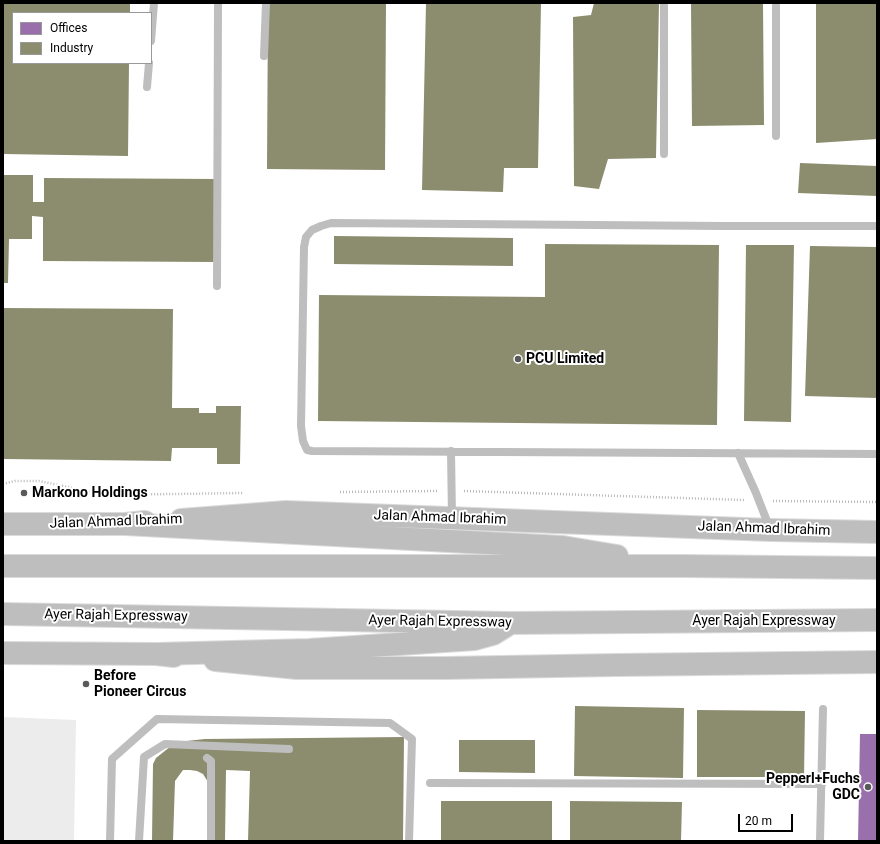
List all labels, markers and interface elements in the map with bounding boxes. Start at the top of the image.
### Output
legend [12,12,152,64]
text: Offices [50,21,87,35]
text: Industry [50,41,93,55]
place label: PCU Limited [526,351,604,367]
marker: PCU Limited [513,354,523,364]
place label: Markono Holdings [32,485,148,501]
marker: Markono Holdings [19,488,29,498]
street label: Jalan Ahmad Ibrahim [373,507,507,529]
street label: Jalan Ahmad Ibrahim [49,511,183,533]
street label: Jalan Ahmad Ibrahim [697,518,831,540]
street label: Ayer Rajah Expressway [44,606,188,626]
street label: Ayer Rajah Expressway [368,612,512,632]
street label: Ayer Rajah Expressway [692,613,836,629]
place label: Before Pioneer Circus [94,668,186,700]
marker: Before Pioneer Circus [81,679,91,689]
place label: Pepperl+Fuchs GDC [766,771,860,804]
marker: Pepperl+Fuchs GDC [863,782,873,792]
scale bar [740,806,795,832]
text: 20 m [745,814,772,828]

